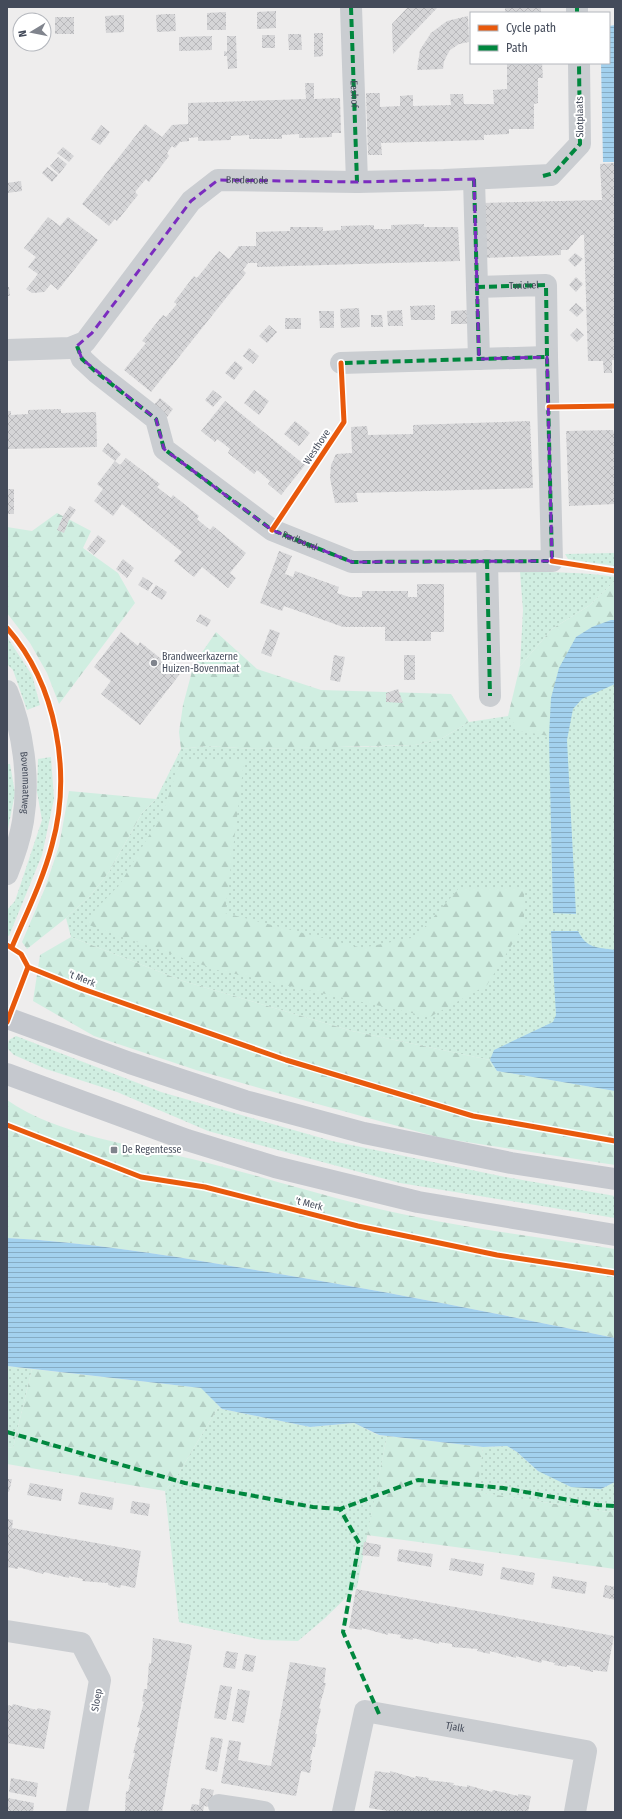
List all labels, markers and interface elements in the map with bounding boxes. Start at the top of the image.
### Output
north arrow [12,12,52,52]
legend [470,12,610,64]
text: Cycle path [506,21,556,35]
text: N [16,29,30,38]
text: Path [506,41,528,55]
street label: Eeshof [348,80,360,109]
street label: Slotplaats [574,96,586,138]
street label: Brederode [226,174,269,187]
street label: Twickel [509,279,539,292]
street label: Westhove [301,427,333,467]
street label: Radboud [280,529,319,553]
place label: Brandweerkazerne Huizen-Bovenmaat [162,651,240,675]
marker: Brandweerkazerne Huizen-Bovenmaat [149,658,159,668]
street label: Bovenmaatweg [17,751,32,815]
street label: 't Merk [67,968,98,990]
place label: De Regentesse [122,1144,182,1156]
marker: De Regentesse [109,1145,119,1155]
street label: 't Merk [294,1195,324,1213]
street label: Sloep [89,1688,105,1712]
street label: Tjalk [445,1720,466,1735]

